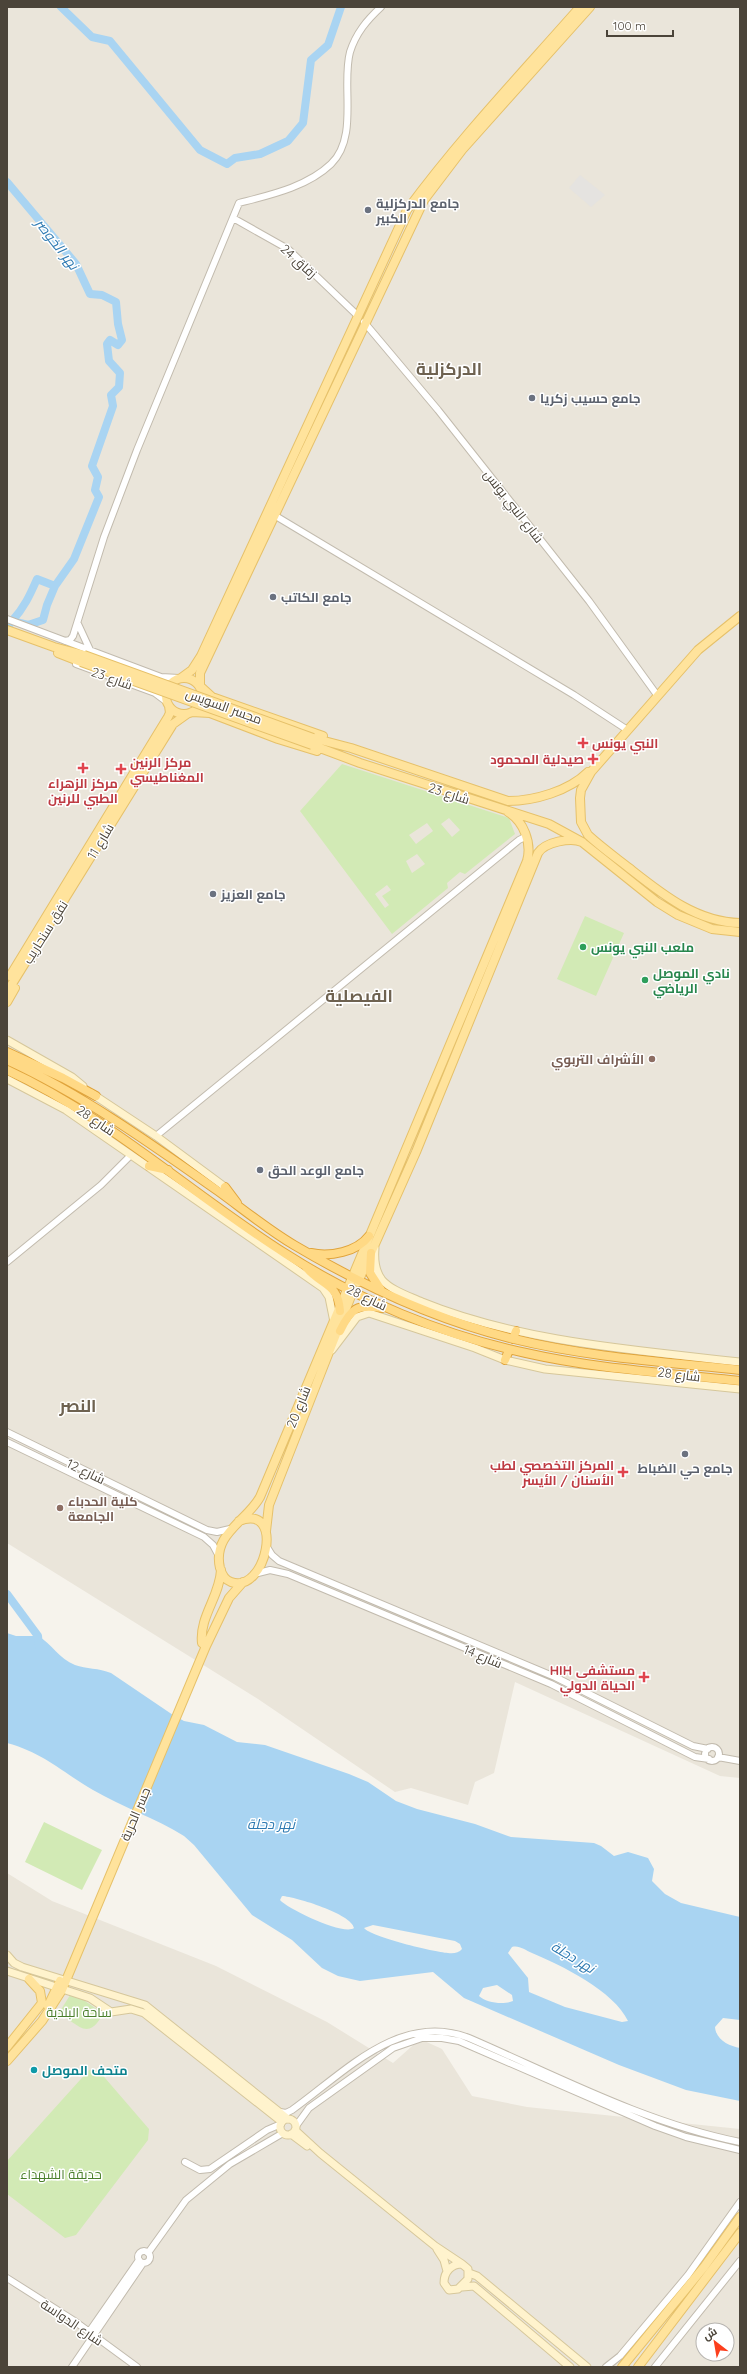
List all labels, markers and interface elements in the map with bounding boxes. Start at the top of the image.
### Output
scale bar [607,12,673,38]
text: 100 m [613,18,646,33]
place label: جامع الدركزلية الكبير [375,195,459,226]
marker: جامع الدركزلية الكبير [363,205,373,215]
water label: نهر الخوصر [30,213,83,274]
street label: زقاق 24 [277,240,321,282]
district label: الدركزلية [416,358,482,379]
place label: جامع حسيب زكريا [540,390,641,407]
marker: جامع حسيب زكريا [527,393,537,403]
street label: شارع النبي يونس [478,466,547,548]
place label: جامع الكاتب [281,589,352,606]
marker: جامع الكاتب [268,592,278,602]
street label: شارع 23 [89,663,135,694]
street label: مجسر السويس [184,685,264,727]
place label: النبي يونس [592,735,658,755]
marker: النبي يونس [577,737,589,749]
place label: صيدلية المحمود [490,751,584,768]
marker: صيدلية المحمود [587,753,599,765]
place label: مركز الرنين المغناطيسي [130,754,204,788]
marker: مركز الزهراء الطبي للرنين [77,762,89,774]
marker: مركز الرنين المغناطيسي [115,763,127,775]
place label: مركز الزهراء الطبي للرنين [48,775,118,810]
street label: شارع 23 [426,779,472,808]
street label: شارع 11 [83,820,118,862]
place label: جامع العزيز [220,886,286,903]
marker: جامع العزيز [208,889,218,899]
street label: نفق سنحاريب [19,897,71,967]
place label: ملعب النبي يونس [591,939,694,959]
marker: ملعب النبي يونس [578,942,588,952]
place label: نادي الموصل الرياضي [653,965,730,999]
marker: نادي الموصل الرياضي [640,975,650,985]
district label: الفيصلية [325,985,393,1006]
place label: الأشراف التربوي [551,1051,644,1071]
marker: الأشراف التربوي [647,1054,657,1064]
street label: شارع 28 [73,1101,118,1139]
place label: جامع الوعد الحق [268,1162,364,1179]
marker: جامع الوعد الحق [255,1165,265,1175]
street label: شارع 28 [344,1280,390,1315]
street label: شارع 28 [657,1363,701,1386]
street label: شارع 20 [282,1384,315,1431]
district label: النصر [59,1395,96,1416]
marker: جامع حي الضباط [680,1449,690,1459]
street label: شارع 12 [64,1455,108,1488]
place label: المركز التخصصي لطب الأسنان / الأيسر [490,1457,614,1488]
place label: جامع حي الضباط [637,1460,733,1480]
marker: المركز التخصصي لطب الأسنان / الأيسر [617,1466,629,1478]
place label: كلية الحدباء الجامعة [68,1493,138,1524]
marker: كلية الحدباء الجامعة [55,1503,65,1513]
street label: شارع 14 [461,1641,505,1672]
place label: HIH مستشفى الحياة الدولي [550,1662,635,1697]
marker: HIH مستشفى الحياة الدولي [638,1671,650,1683]
street label: جسر الحرية [117,1785,153,1843]
water label: نهر دجلة [247,1815,296,1833]
water label: نهر دجلة [548,1937,599,1978]
park label: ساحة البلدية [46,2004,112,2020]
place label: متحف الموصل [42,2062,128,2079]
marker: متحف الموصل [29,2065,39,2075]
park label: حديقة الشهداء [20,2166,102,2182]
street label: شارع الدواسة [37,2295,106,2349]
north arrow [695,2322,735,2362]
text: ش [700,2324,720,2343]

